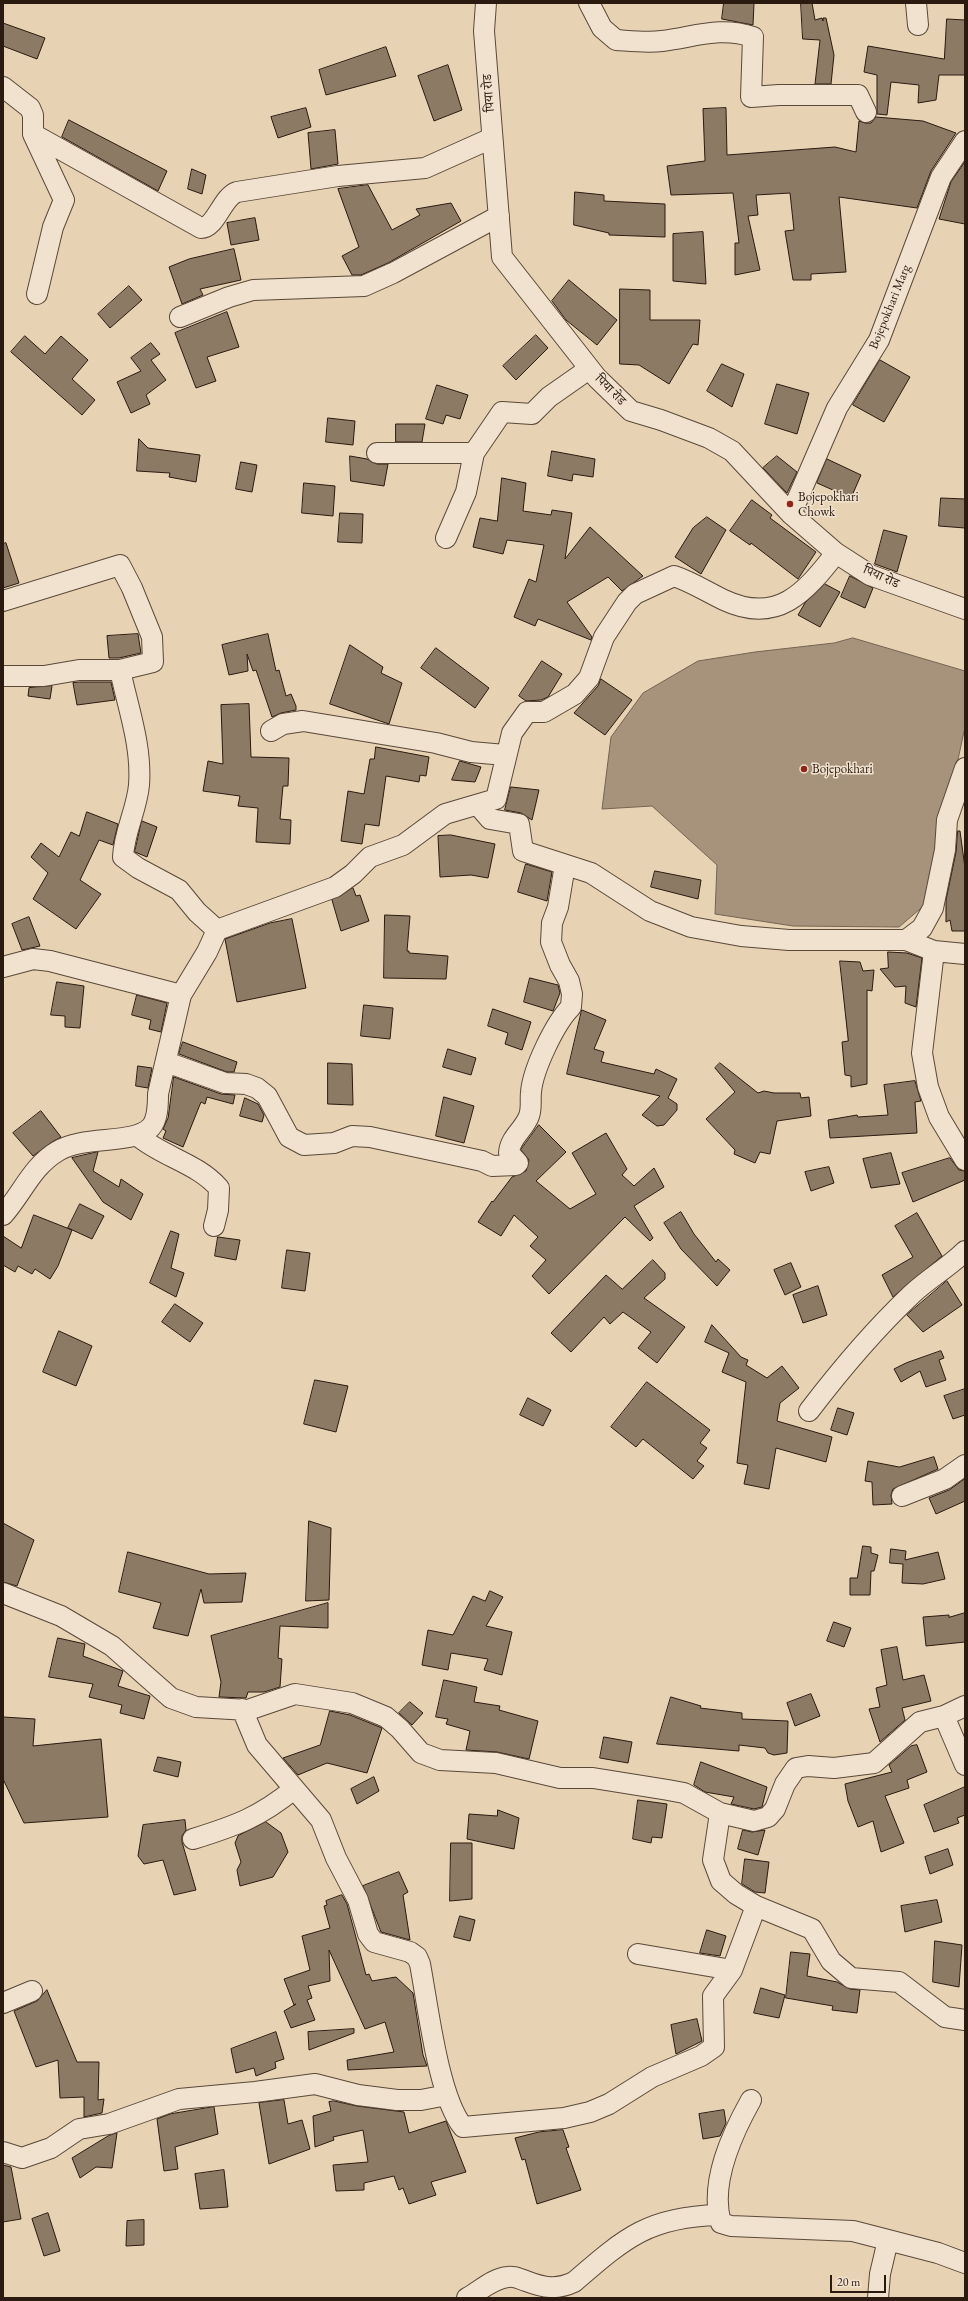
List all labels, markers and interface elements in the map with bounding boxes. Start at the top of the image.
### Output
street label: पिया रोड [480,74,498,112]
street label: Bojepokhari Marg [866,262,914,352]
street label: पिया रोड [591,371,629,409]
place label: Bojepokhari Chowk [798,489,859,520]
marker: Bojepokhari Chowk [785,499,795,509]
street label: पिया रोड [861,562,901,592]
place label: Bojepokhari [812,761,873,777]
marker: Bojepokhari [799,764,809,774]
scale bar [832,2267,888,2293]
text: 20 m [837,2274,860,2290]

